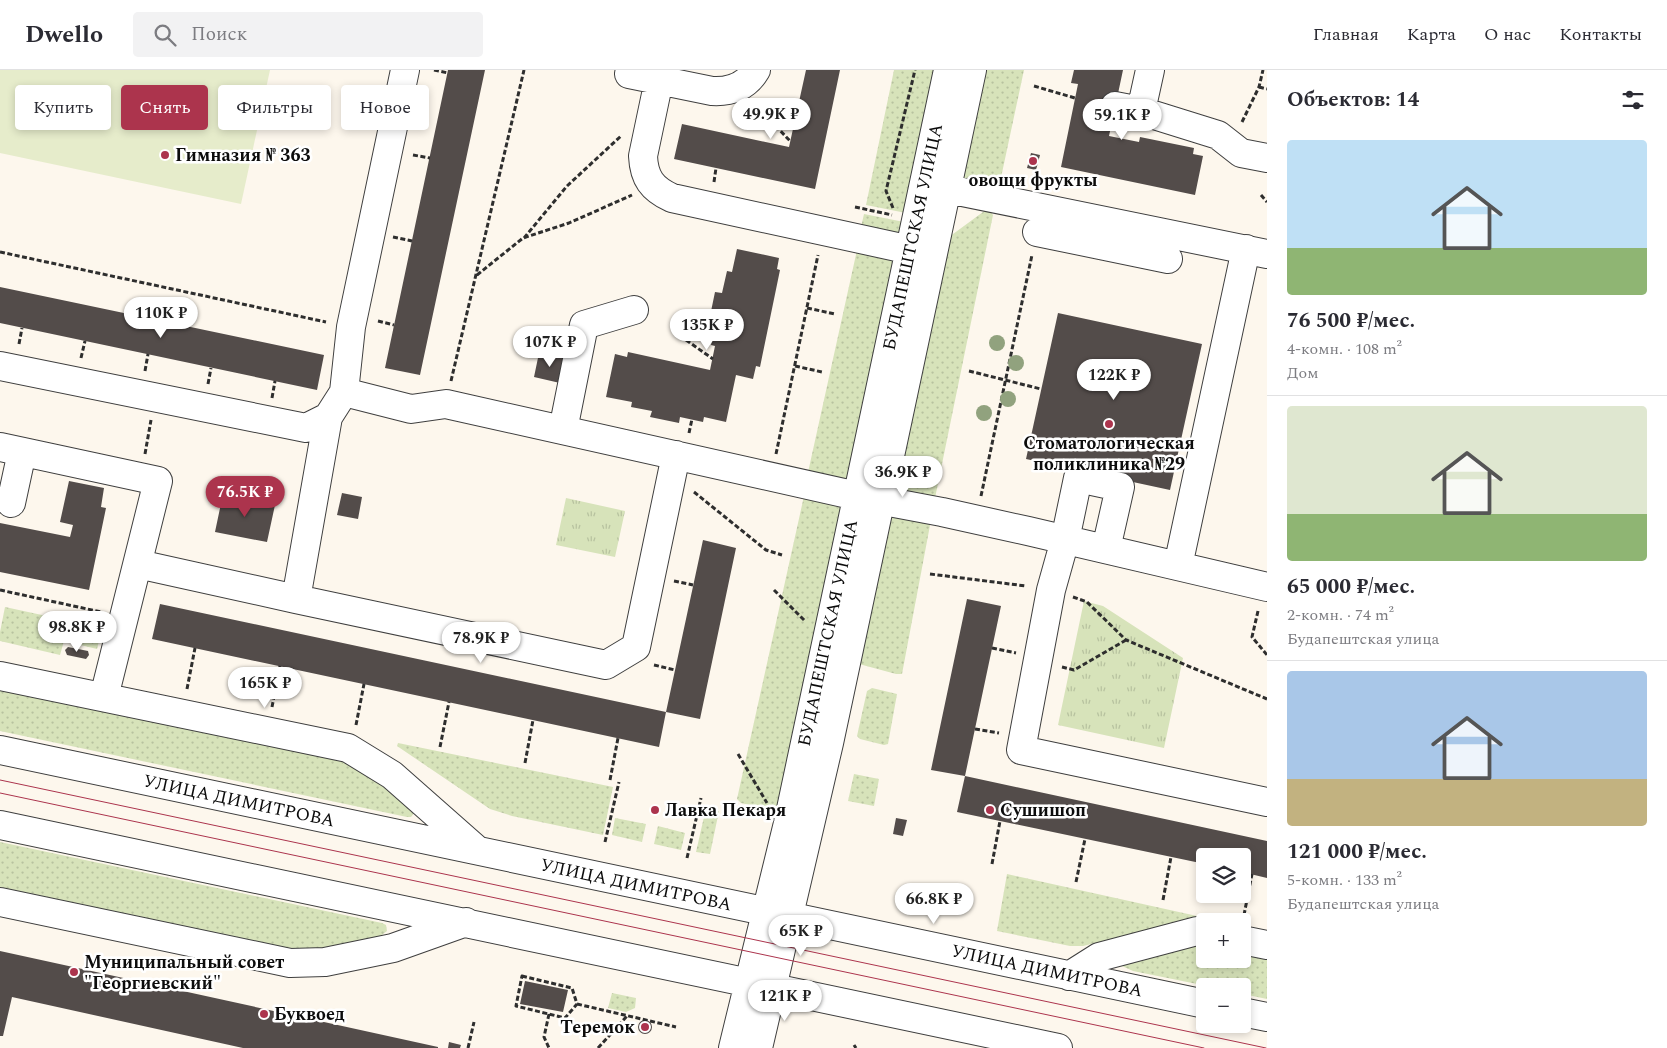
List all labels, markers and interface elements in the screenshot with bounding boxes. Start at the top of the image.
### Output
search box [133,12,483,57]
text: Dwello [25,17,103,53]
text: Поиск [191,20,247,49]
icon: search [151,21,179,49]
text: Главная [1313,21,1379,48]
text: Карта [1407,21,1456,48]
text: О нас [1484,21,1531,48]
text: Контакты [1559,21,1642,48]
text: Объектов: 14 [1287,84,1419,116]
chip: Купить [15,85,111,130]
chip: Снять [121,85,208,130]
chip: Фильтры [218,85,331,130]
chip: Новое [341,85,429,130]
icon: filters [1619,86,1647,114]
pin: 49.9K ₽ [725,98,817,140]
pin: 59.1K ₽ [1076,98,1168,141]
text: 49.9K ₽ [743,102,799,126]
text: 59.1K ₽ [1094,103,1150,127]
street label: БУДАПЕШТСКАЯ УЛИЦА [876,121,950,353]
place label: Гимназия № 363 [175,142,311,169]
marker: Гимназия № 363 [159,149,171,161]
marker: овощи фрукты [1027,155,1039,167]
place label: овощи фрукты [968,167,1098,194]
icon: home [1422,173,1512,263]
pin: 110K ₽ [120,296,202,339]
text: 110K ₽ [135,301,187,325]
text: 76 500 ₽/мес. [1287,305,1415,337]
pin: 135K ₽ [666,308,748,351]
text: 135K ₽ [681,313,733,337]
pin: 107K ₽ [509,326,591,368]
text: 107K ₽ [524,330,576,354]
text: 4-комн. · 108 m² [1287,337,1402,361]
pin: 122K ₽ [1073,358,1155,401]
text: Дом [1287,361,1319,385]
text: 122K ₽ [1088,363,1140,387]
marker: Стоматологическая поликлиника №29 [1103,418,1115,430]
place label: Стоматологическая поликлиника №29 [1023,430,1195,478]
icon: home [1422,438,1512,528]
pin: 36.9K ₽ [857,456,949,498]
text: 36.9K ₽ [875,460,931,484]
pin: 76.5K ₽ [199,476,291,518]
text: 76.5K ₽ [217,480,273,504]
street label: БУДАПЕШТСКАЯ УЛИЦА [791,517,865,749]
text: 65 000 ₽/мес. [1287,571,1415,603]
text: 2-комн. · 74 m² [1287,603,1394,627]
pin: 98.8K ₽ [31,610,123,653]
text: 98.8K ₽ [49,615,105,639]
pin: 78.9K ₽ [435,622,527,664]
text: 78.9K ₽ [453,626,509,650]
text: Будапештская улица [1287,627,1439,651]
pin: 165K ₽ [224,666,306,709]
text: 165K ₽ [239,671,291,695]
icon: home [1422,703,1512,793]
street label: УЛИЦА ДИМИТРОВА [141,768,337,834]
place label: Лавка Пекаря [665,797,787,824]
place label: Сушишоп [1000,797,1086,824]
marker: Лавка Пекаря [649,804,661,816]
marker: Сушишоп [984,804,996,816]
text: 121 000 ₽/мес. [1287,836,1427,868]
map controls [1196,848,1251,1033]
button: layers [1196,848,1251,903]
street label: УЛИЦА ДИМИТРОВА [538,852,734,918]
text: 5-комн. · 133 m² [1287,868,1402,892]
pin: 66.8K ₽ [888,882,980,925]
text: 66.8K ₽ [906,887,962,911]
text: Будапештская улица [1287,892,1439,916]
button: + [1196,913,1251,968]
pin: 65K ₽ [766,914,836,957]
text: 65K ₽ [779,919,823,943]
street label: УЛИЦА ДИМИТРОВА [949,938,1145,1004]
place label: Муниципальный совет "Георгиевский" [84,949,284,997]
marker: Муниципальный совет "Георгиевский" [68,966,80,978]
button: − [1196,978,1251,1033]
pin: 121K ₽ [744,980,826,1022]
text: 121K ₽ [759,984,811,1008]
place label: Буквоед [274,1001,345,1028]
marker: Буквоед [258,1008,270,1020]
place label: Теремок [560,1014,635,1041]
marker: Теремок [639,1021,651,1033]

